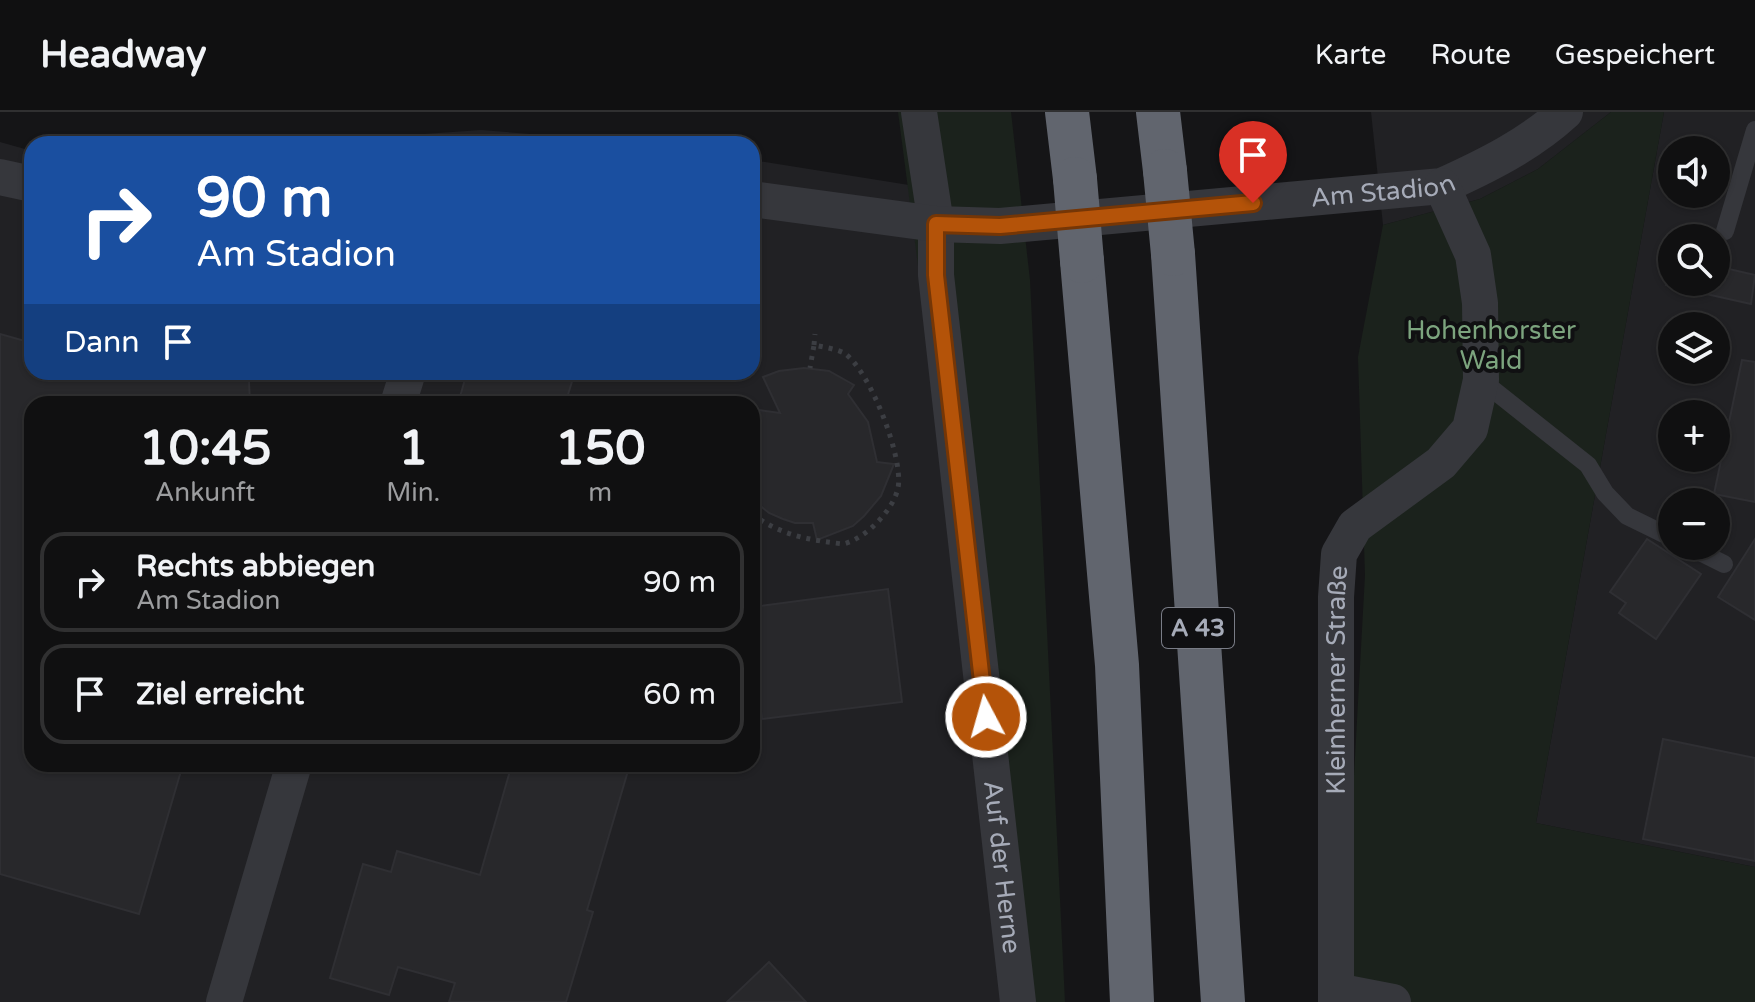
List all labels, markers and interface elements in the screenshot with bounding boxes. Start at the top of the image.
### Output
text: Headway [40,32,206,78]
text: Karte [1315,38,1386,72]
text: Route [1430,38,1511,72]
text: Gespeichert [1555,38,1715,72]
pin [1219,121,1287,203]
icon: arrive [1231,133,1275,177]
map controls [1658,136,1730,560]
button: sound [1658,136,1730,208]
text: 90 m [196,165,332,232]
street label: Am Stadion [1309,167,1460,214]
icon: right [64,168,168,272]
button: search [1658,224,1730,296]
text: Am Stadion [196,233,396,276]
button: layers [1658,312,1730,384]
park label: Hohenhorster Wald [1406,315,1576,376]
icon: arrive [156,320,200,364]
text: Dann [64,324,140,361]
button: + [1658,400,1730,472]
text: 10:45 [139,420,272,478]
text: 1 [398,420,428,478]
text: 150 [555,420,645,478]
text: Ankunft [155,477,255,508]
text: Min. [386,477,440,508]
text: m [588,477,612,508]
button: − [1658,488,1730,560]
text: Rechts abbiegen [136,548,375,585]
icon: right [68,560,112,604]
text: 90 m [643,564,716,601]
street label: Kleinherner Straße [1321,564,1354,795]
text: Am Stadion [136,585,280,616]
road number: A 43 [1162,608,1234,648]
icon: arrive [68,672,112,716]
position arrow [944,675,1028,759]
text: Ziel erreicht [136,676,304,713]
text: 60 m [643,676,716,713]
street label: Auf der Herne [977,779,1027,955]

